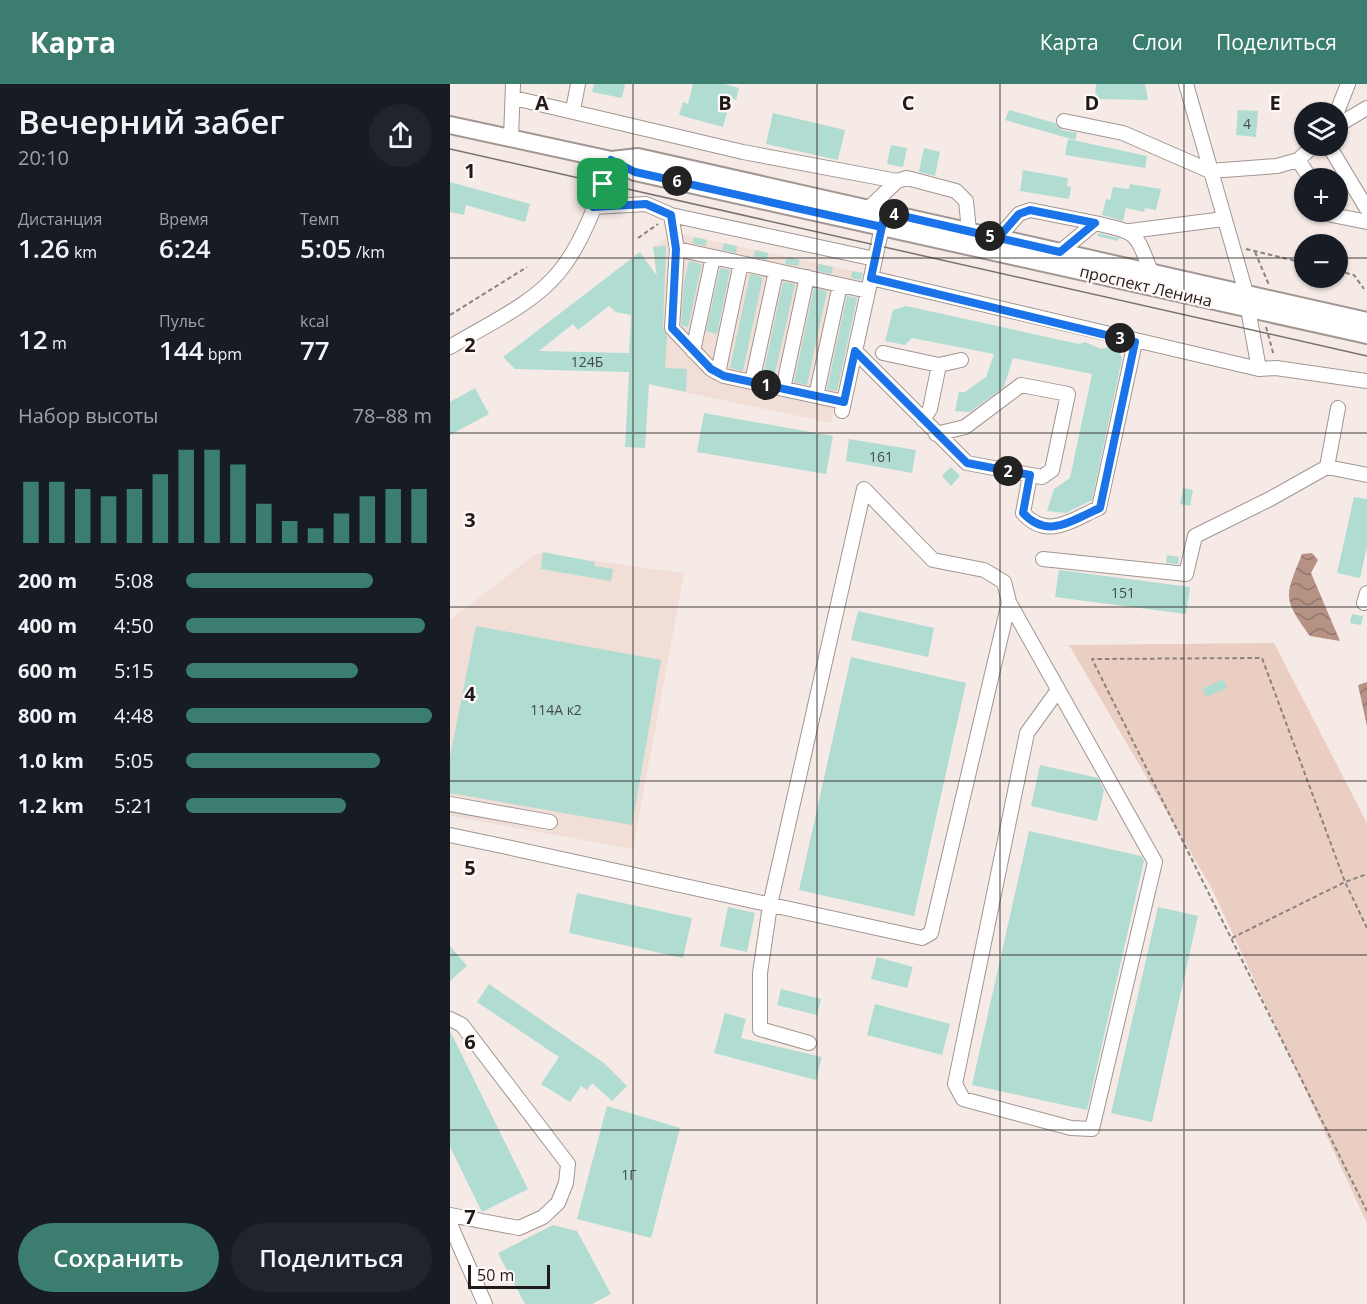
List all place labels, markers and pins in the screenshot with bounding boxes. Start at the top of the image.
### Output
pin [577,158,628,209]
pin: 6 [662,166,692,196]
pin: 4 [879,199,909,229]
pin: 5 [975,221,1005,251]
pin: 3 [1105,323,1135,353]
pin: 1 [751,370,781,400]
pin: 2 [993,456,1023,486]

